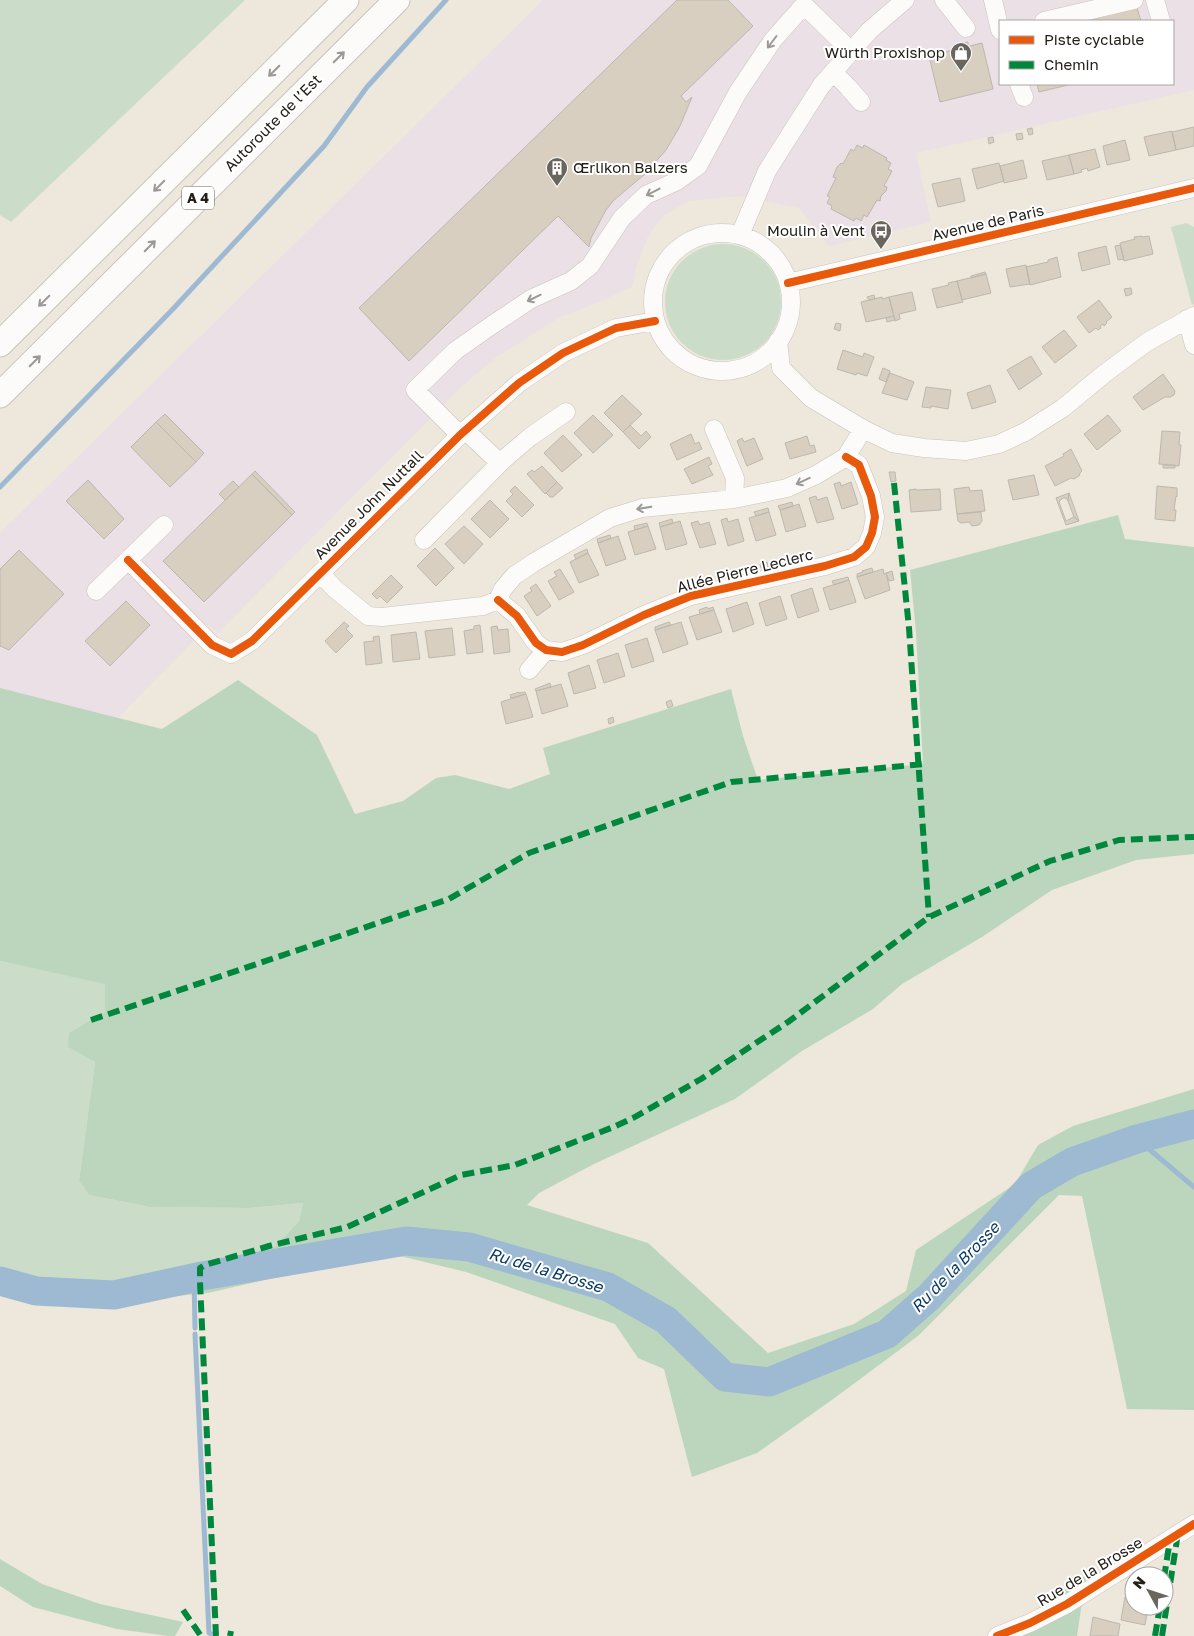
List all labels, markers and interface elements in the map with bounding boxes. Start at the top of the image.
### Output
legend [999,20,1174,85]
text: Piste cyclable [1044,30,1145,48]
one-way arrow [767,35,777,49]
shop icon: Würth Proxishop [949,41,973,72]
place label: Würth Proxishop [825,43,945,61]
one-way arrow [333,51,345,64]
text: Chemin [1044,55,1099,73]
one-way arrow [268,65,280,78]
street label: Autoroute de l’Est [220,70,325,175]
building icon: Œrlikon Balzers [545,156,569,187]
place label: Œrlikon Balzers [573,158,688,176]
one-way arrow [153,180,165,192]
road number: A 4 [182,187,214,210]
one-way arrow [645,187,660,197]
street label: Avenue de Paris [930,200,1046,244]
bus stop icon: Moulin à Vent [869,219,893,250]
place label: Moulin à Vent [767,221,865,239]
one-way arrow [143,240,156,252]
one-way arrow [527,293,542,303]
one-way arrow [38,294,50,307]
one-way arrow [28,355,41,367]
street label: Avenue John Nuttall [310,446,427,563]
one-way arrow [796,477,811,486]
one-way arrow [636,504,652,514]
street label: Allée Pierre Leclerc [675,544,815,596]
water label: Ru de la Brosse [907,1216,1004,1316]
water label: Ru de la Brosse [487,1243,607,1297]
street label: Rue de la Brosse [1034,1533,1146,1610]
north arrow [1124,1566,1174,1616]
text: N [1129,1573,1149,1592]

